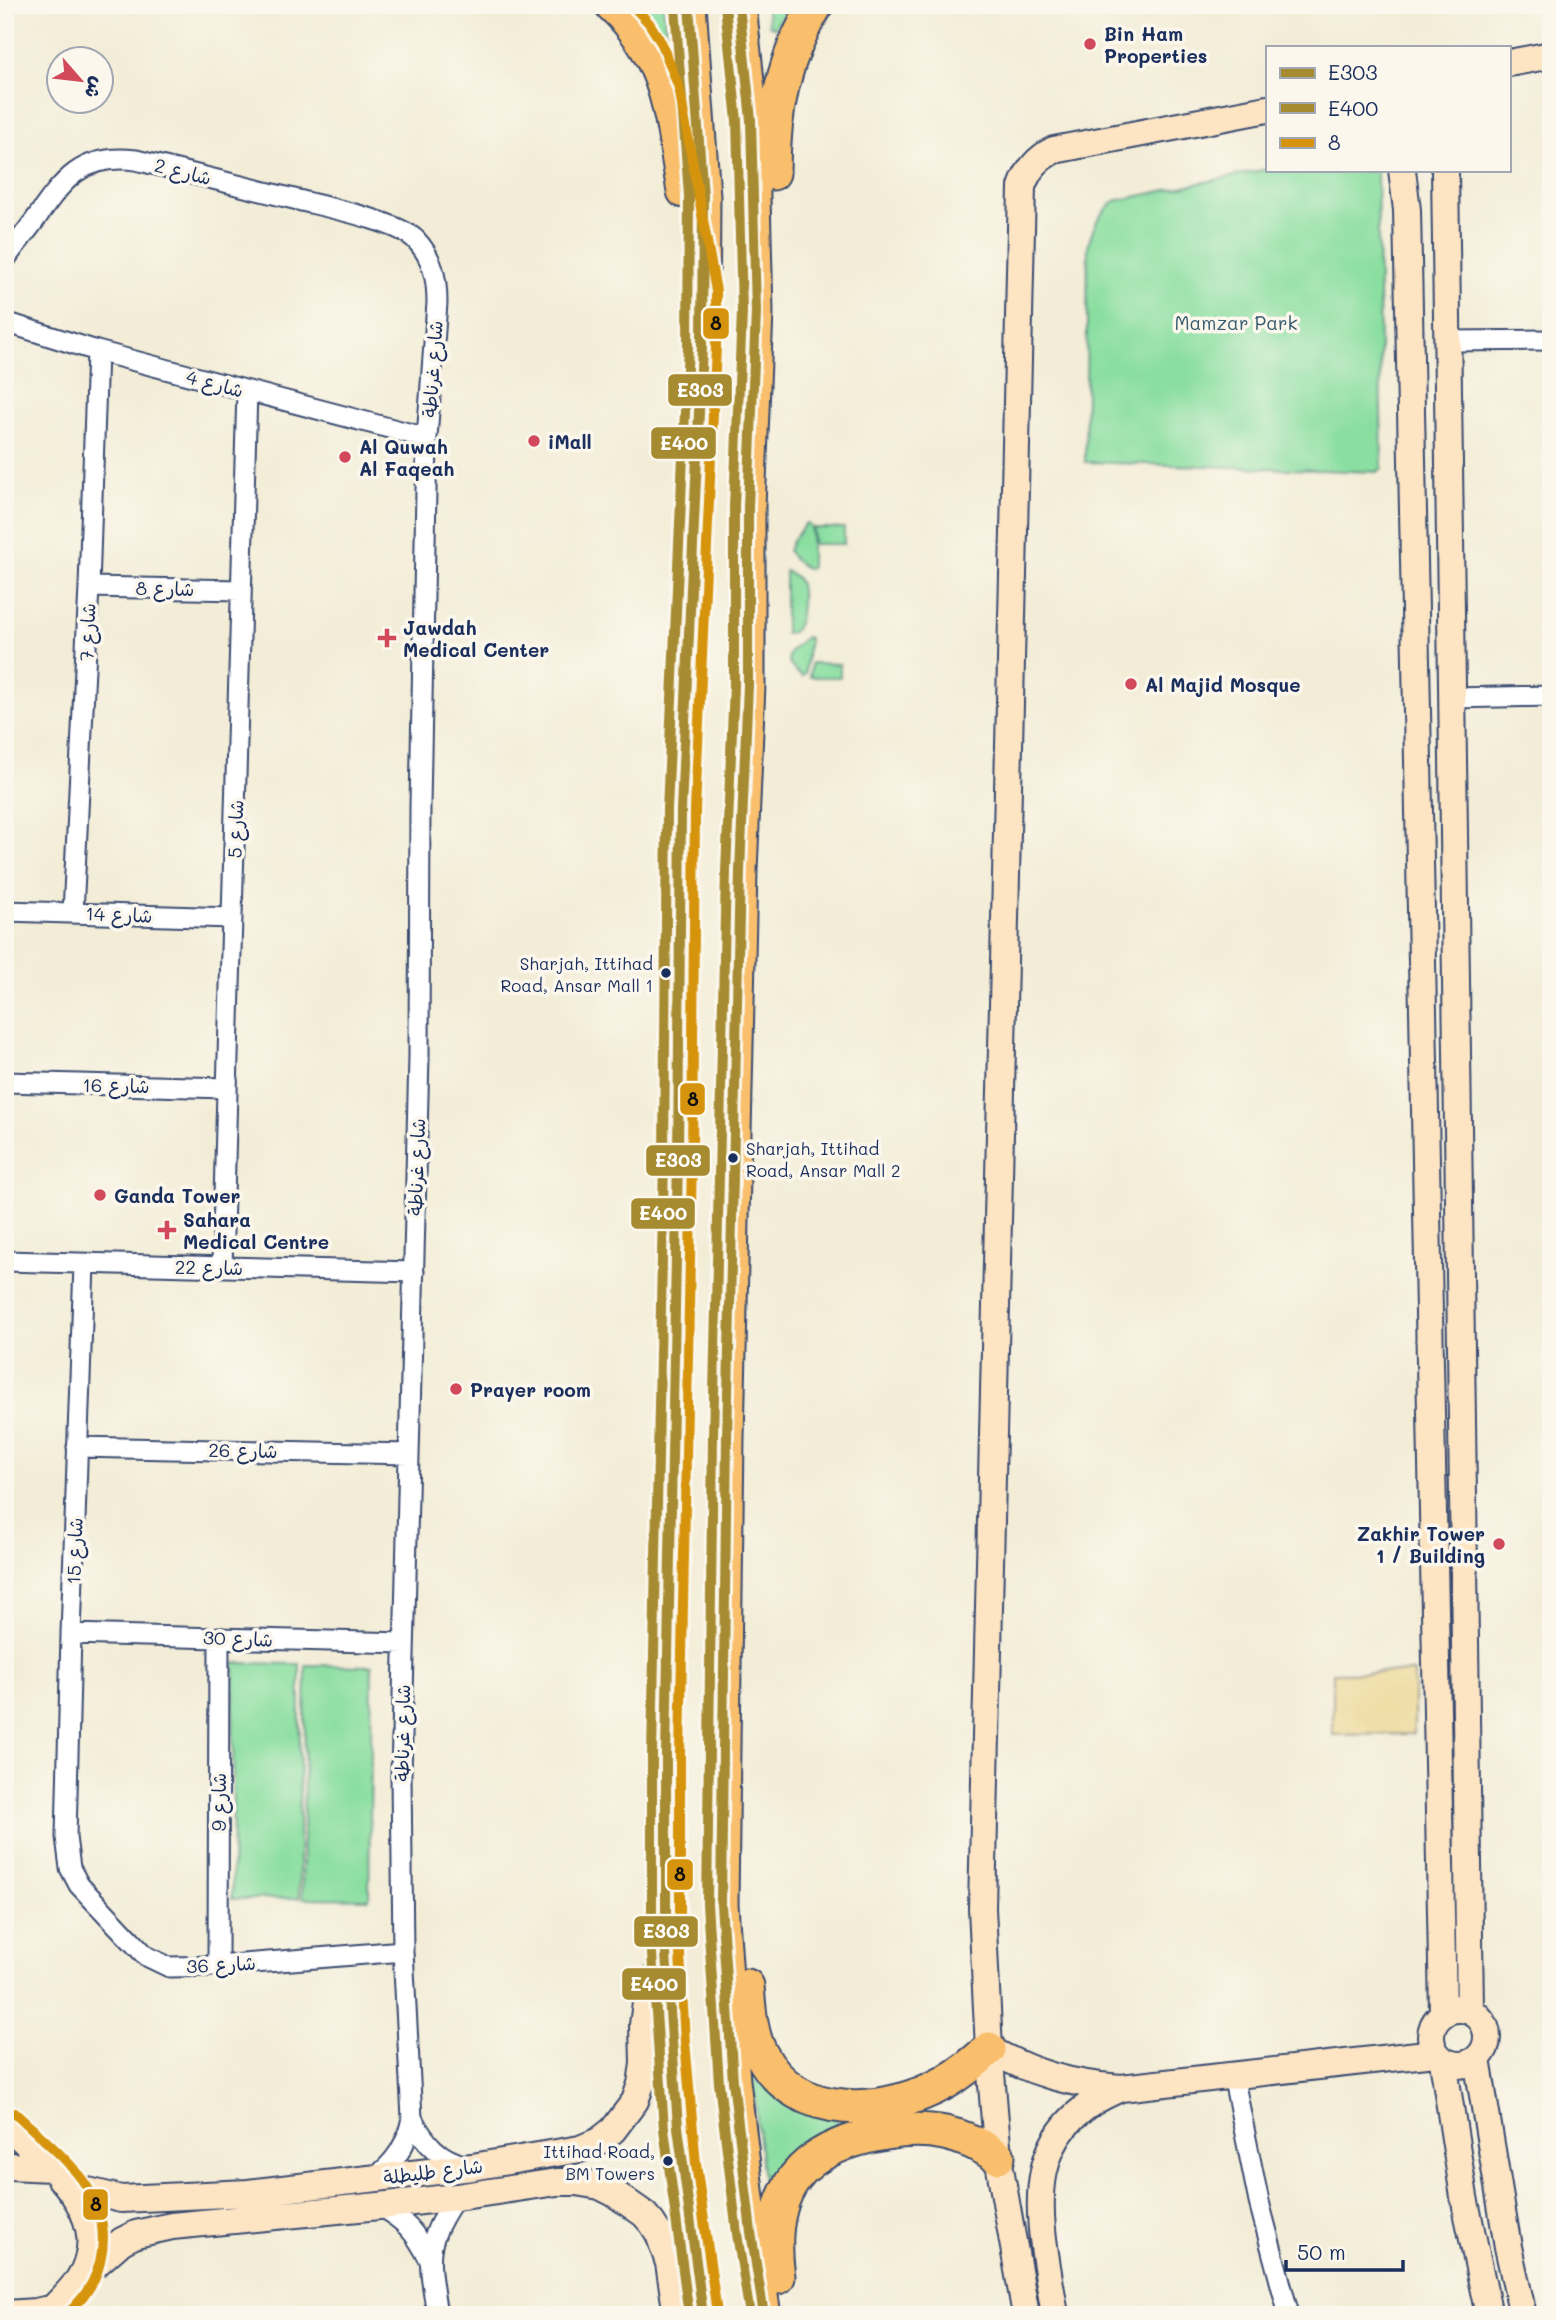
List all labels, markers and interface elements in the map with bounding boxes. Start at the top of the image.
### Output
place label: Bin Ham Properties [1104,21,1207,68]
marker: Bin Ham Properties [1082,36,1098,52]
north arrow [46,46,116,116]
legend [1266,46,1510,172]
text: E303 [1328,58,1378,85]
text: ش [79,73,111,103]
text: E400 [1328,94,1378,121]
text: 8 [1328,128,1341,155]
street label: شارع 2 [151,152,214,192]
line badge: 8 [702,307,730,340]
text: 8 [710,310,722,335]
park label: Mamzar Park [1174,310,1298,335]
street label: شارع غرناطة [416,320,450,419]
street label: شارع 4 [183,363,246,405]
line badge: E303 [667,373,733,407]
text: E303 [676,377,724,402]
line badge: E400 [650,426,717,460]
place label: iMall [548,429,592,454]
text: E400 [660,430,708,455]
marker: iMall [526,433,542,449]
place label: Al Quwah Al Faqeah [359,434,454,481]
marker: Al Quwah Al Faqeah [337,449,353,465]
street label: شارع 8 [135,575,195,603]
street label: شارع 7 [73,603,102,661]
place label: Jawdah Medical Center [403,615,549,662]
marker: Jawdah Medical Center [377,628,397,648]
place label: Al Majid Mosque [1145,672,1301,697]
marker: Al Majid Mosque [1123,676,1139,692]
street label: شارع 5 [221,799,251,859]
street label: شارع 14 [85,900,153,930]
place label: Sharjah, Ittihad Road, Ansar Mall 1 [500,952,653,996]
marker: Sharjah, Ittihad Road, Ansar Mall 1 [659,966,673,980]
street label: شارع 16 [82,1072,150,1100]
line badge: 8 [679,1082,706,1116]
text: 8 [687,1086,699,1111]
street label: شارع غرناطة [402,1118,432,1216]
place label: Sharjah, Ittihad Road, Ansar Mall 2 [746,1137,900,1181]
line badge: E303 [645,1144,711,1177]
text: E303 [654,1147,702,1172]
marker: Sharjah, Ittihad Road, Ansar Mall 2 [726,1151,740,1165]
place label: Ganda Tower [114,1183,240,1208]
marker: Ganda Tower [92,1187,108,1203]
line badge: E400 [630,1197,696,1230]
text: E400 [639,1200,687,1225]
place label: Sahara Medical Centre [183,1207,329,1254]
marker: Sahara Medical Centre [157,1220,177,1240]
street label: شارع 22 [175,1254,243,1282]
place label: Prayer room [470,1377,591,1402]
marker: Prayer room [448,1381,464,1397]
street label: شارع 26 [208,1437,278,1465]
street label: شارع 15 [60,1517,90,1585]
place label: Zakhir Tower 1 / Building [1357,1521,1485,1568]
marker: Zakhir Tower 1 / Building [1491,1536,1507,1552]
street label: شارع 30 [202,1624,273,1654]
street label: شارع غرناطة [389,1684,417,1782]
street label: شارع 9 [206,1773,233,1831]
line badge: 8 [666,1858,694,1891]
text: 8 [674,1861,686,1886]
line badge: E303 [633,1915,699,1948]
text: E303 [642,1918,690,1943]
street label: شارع 36 [185,1950,257,1980]
line badge: E400 [621,1967,687,2001]
text: E400 [630,1971,678,1996]
place label: Ittihad Road, BM Towers [544,2140,655,2184]
street label: شارع طليطلة [382,2152,484,2191]
marker: Ittihad Road, BM Towers [661,2154,675,2168]
line badge: 8 [82,2188,109,2221]
text: 8 [90,2191,102,2216]
scale bar [1286,2229,1404,2273]
text: 50 m [1297,2238,1346,2265]

